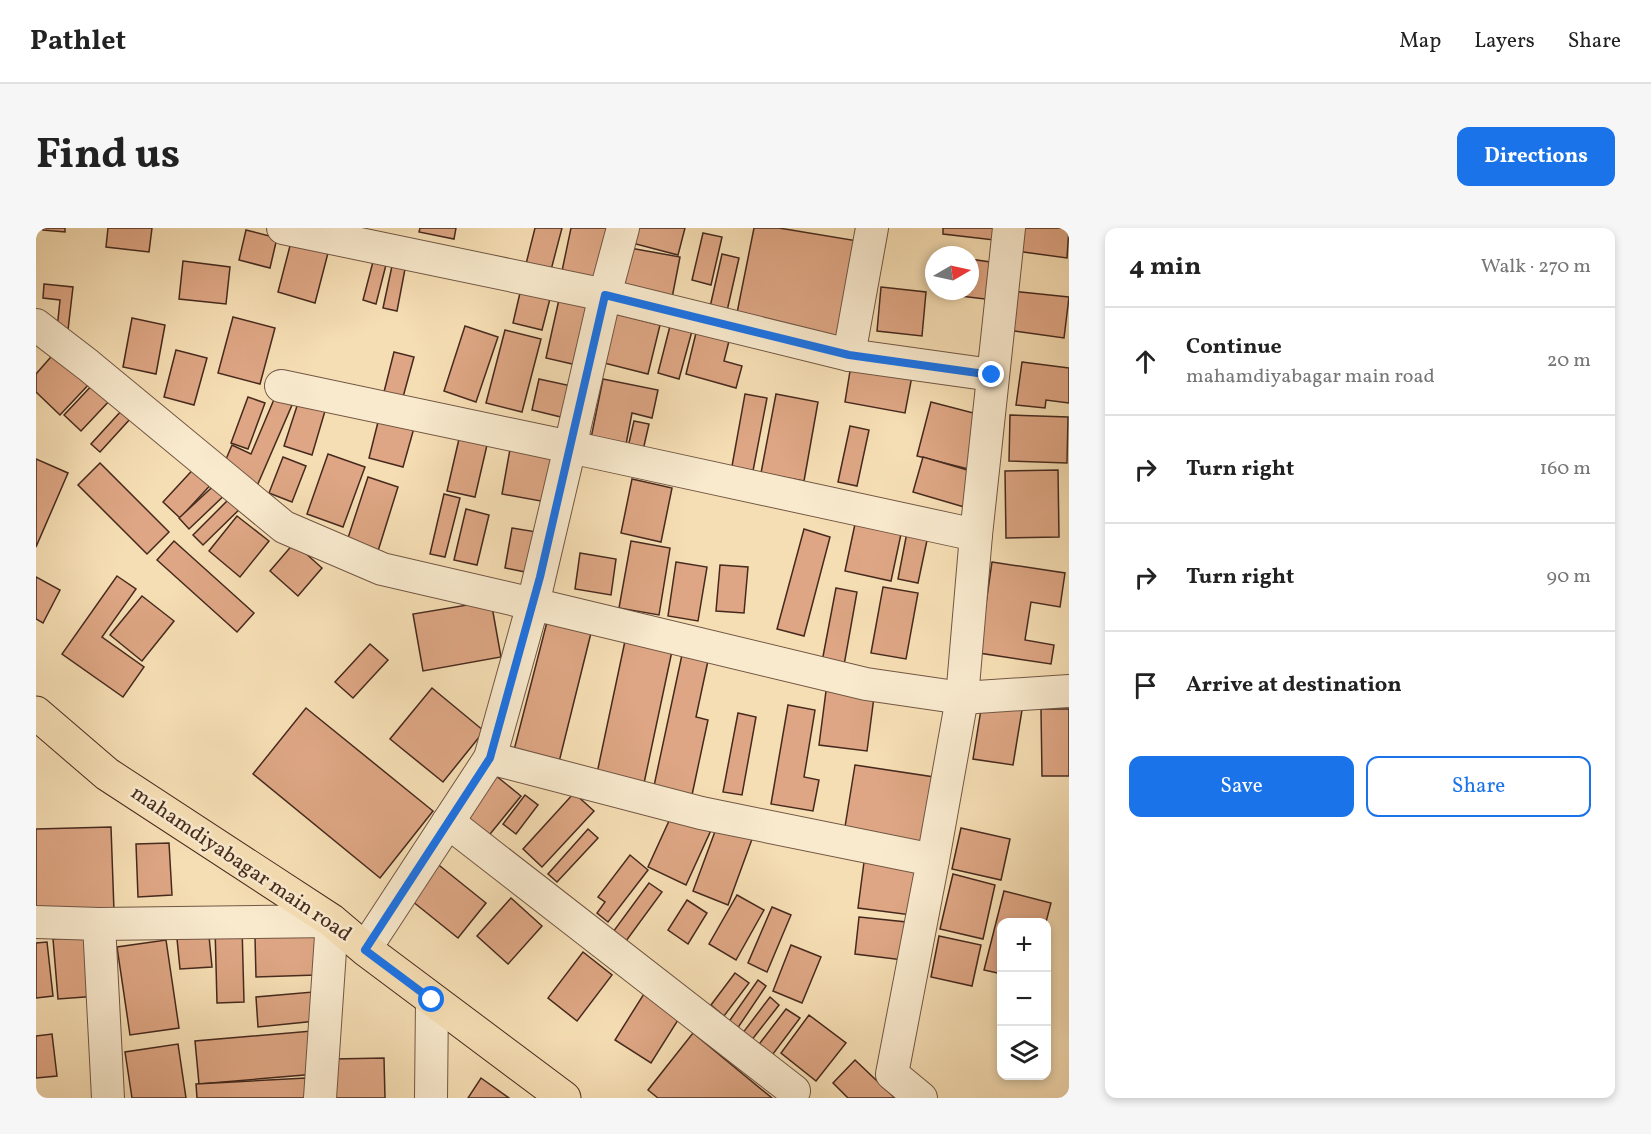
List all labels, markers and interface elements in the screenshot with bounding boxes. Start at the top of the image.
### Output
text: Pathlet [30,22,126,61]
text: Map [1399,27,1441,56]
text: Layers [1474,27,1535,56]
text: Share [1568,27,1621,56]
text: Find us [36,127,180,186]
button: Directions [1457,127,1615,186]
north arrow [925,246,979,300]
text: 4 min [1129,249,1201,285]
text: Walk · 270 m [1481,253,1591,281]
text: Continue [1186,332,1282,363]
icon: ahead [1129,345,1162,378]
text: 20 m [1547,347,1591,375]
route end [978,361,1004,387]
text: mahamdiyabagar main road [1186,363,1435,391]
icon: right [1129,453,1162,486]
text: Turn right [1186,454,1294,485]
text: 160 m [1539,455,1591,483]
icon: right [1129,561,1162,594]
text: Turn right [1186,562,1294,593]
text: 90 m [1547,563,1591,591]
icon: arrive [1129,669,1162,702]
text: Arrive at destination [1186,670,1402,701]
button: Save [1129,756,1354,817]
button: Share [1366,756,1591,817]
street label: mahamdiyabagar main road [125,779,357,949]
map controls [997,918,1051,1080]
button: + [997,918,1051,972]
button: − [997,972,1051,1026]
route start [418,986,444,1012]
button: layers [997,1026,1051,1080]

